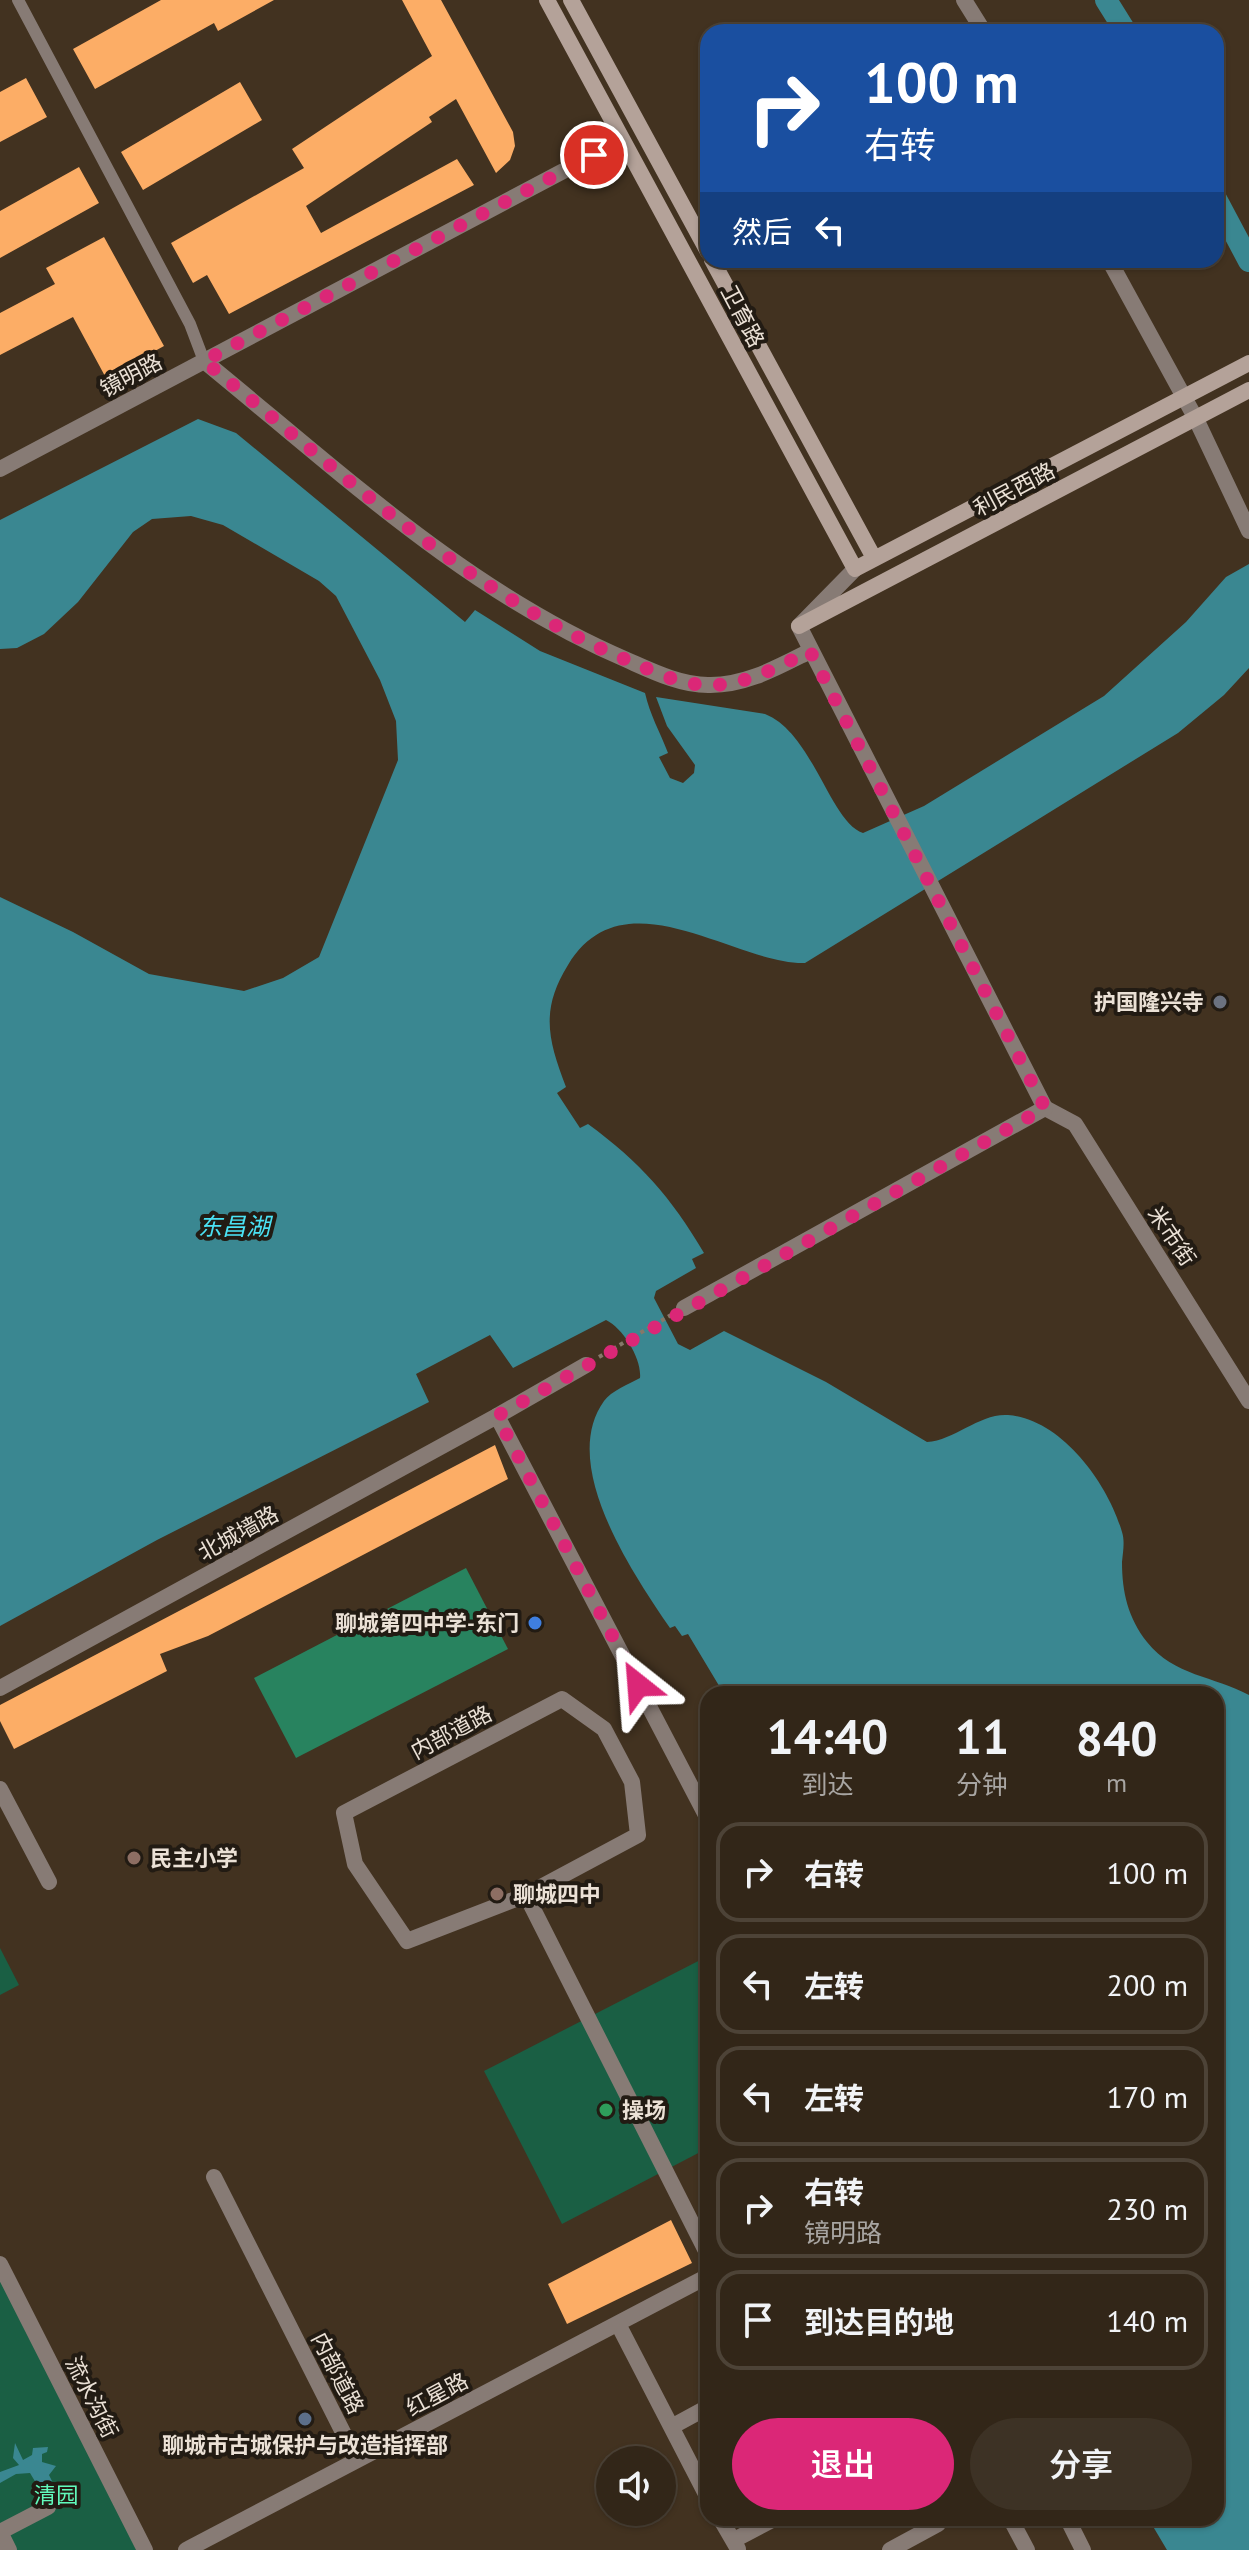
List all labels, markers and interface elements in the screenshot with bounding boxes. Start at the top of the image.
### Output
text: 100 m [864,46,1019,118]
icon: right [732,56,836,160]
pin [560,121,628,189]
text: 右转 [864,121,936,168]
icon: arrive [572,133,616,177]
icon: left [808,208,852,252]
text: 然后 [732,212,792,251]
street label: 卫育路 [715,280,771,352]
street label: 镜明路 [95,347,167,403]
street label: 利民西路 [969,456,1059,522]
place label: 护国隆兴寺 [1094,988,1204,1016]
marker: 护国隆兴寺 [1211,993,1229,1011]
street label: 米市街 [1142,1201,1202,1271]
water label: 东昌湖 [198,1211,274,1242]
street label: 北城墙路 [193,1499,283,1567]
place label: 聊城第四中学-东门 [335,1609,519,1637]
marker: 聊城第四中学-东门 [526,1614,544,1632]
position arrow [596,1643,680,1727]
street label: 内部道路 [406,1699,496,1765]
text: 14:40 [767,1705,888,1767]
text: 11 [955,1705,1009,1767]
text: 840 [1076,1707,1157,1769]
text: m [1106,1766,1127,1799]
text: 到达 [801,1768,853,1801]
text: 分钟 [956,1768,1008,1801]
place label: 民主小学 [150,1844,238,1872]
marker: 民主小学 [125,1849,143,1867]
icon: right [736,1850,780,1894]
text: 100 m [1107,1853,1188,1892]
text: 右转 [804,1854,864,1893]
place label: 聊城四中 [513,1880,601,1908]
marker: 聊城四中 [488,1885,506,1903]
icon: left [736,1962,780,2006]
text: 200 m [1107,1965,1188,2004]
text: 左转 [804,1966,864,2005]
icon: left [736,2074,780,2118]
text: 170 m [1107,2077,1188,2116]
text: 左转 [804,2078,864,2117]
place label: 操场 [622,2096,666,2124]
marker: 操场 [597,2101,615,2119]
text: 右转 [804,2172,864,2211]
icon: right [736,2186,780,2230]
text: 230 m [1107,2189,1188,2228]
text: 镜明路 [804,2216,882,2249]
icon: arrive [736,2298,780,2342]
text: 140 m [1107,2301,1188,2340]
text: 到达目的地 [804,2302,954,2341]
street label: 内部道路 [306,2327,370,2419]
street label: 流水沟街 [60,2351,124,2443]
street label: 红星路 [401,2366,473,2422]
marker: 聊城市古城保护与改造指挥部 [296,2410,314,2428]
button: 退出 [732,2418,954,2510]
button: 分享 [970,2418,1192,2510]
place label: 聊城市古城保护与改造指挥部 [162,2431,448,2459]
map controls [596,2446,676,2526]
button: sound [596,2446,676,2526]
park label: 清园 [34,2481,78,2509]

